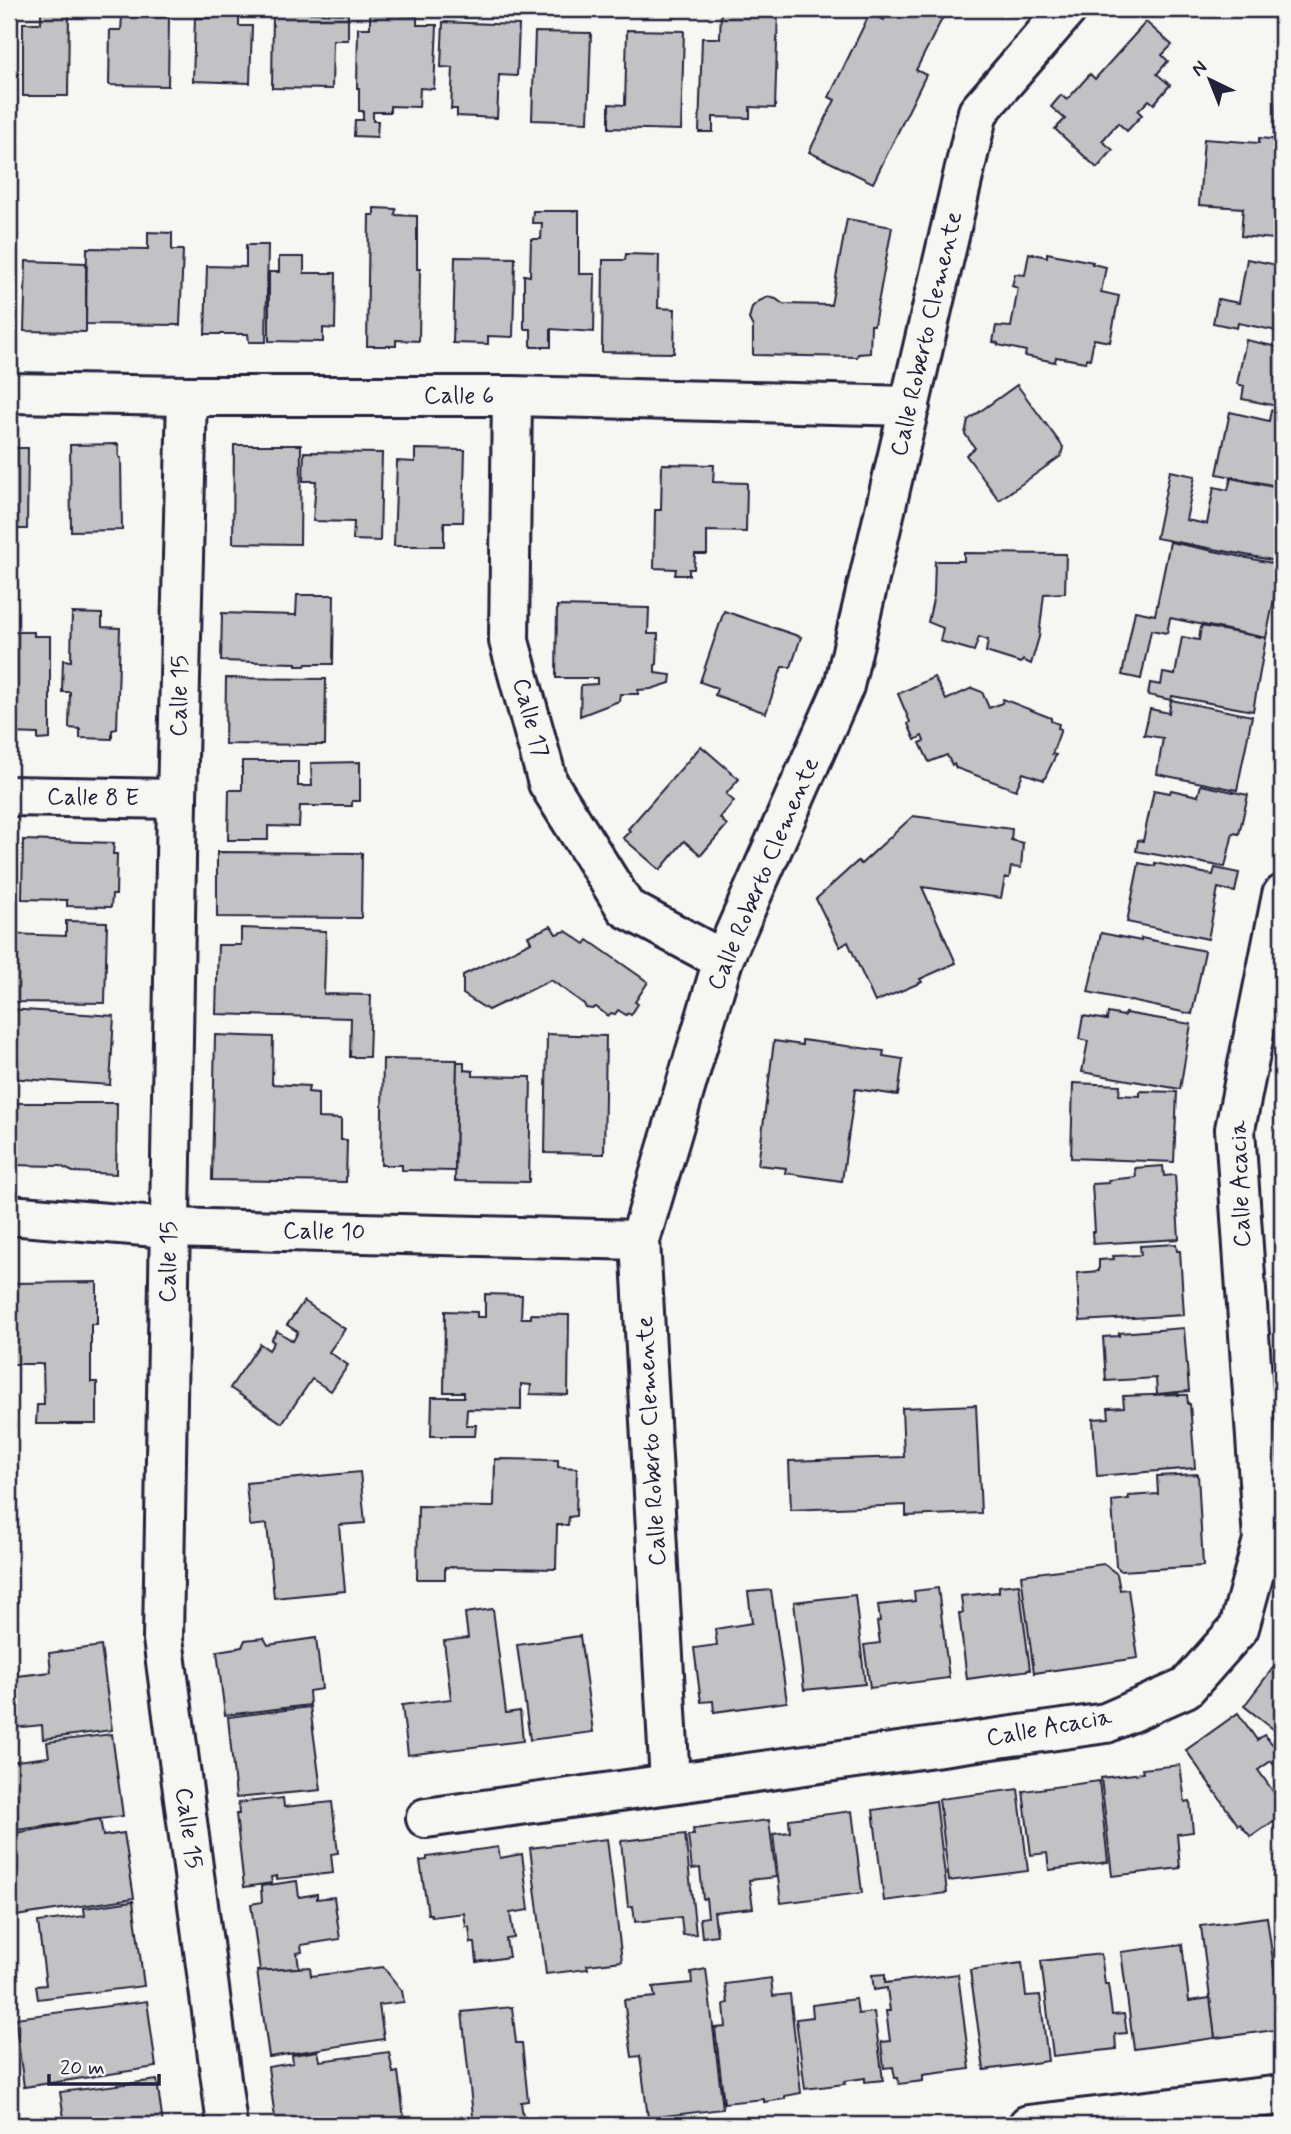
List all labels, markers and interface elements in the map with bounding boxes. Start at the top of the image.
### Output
north arrow [1176,46,1246,116]
text: N [1186,55,1213,82]
street label: Calle Roberto Clemente [884,208,970,459]
street label: Calle 6 [424,381,494,412]
street label: Calle 15 [164,655,196,737]
street label: Calle 17 [505,675,555,761]
street label: Calle Roberto Clemente [701,753,827,995]
street label: Calle 8 E [47,782,139,814]
street label: Calle Acacia [1223,1119,1259,1248]
street label: Calle 10 [282,1216,366,1248]
street label: Calle 15 [153,1221,185,1303]
street label: Calle Roberto Clemente [630,1315,674,1567]
street label: Calle Acacia [984,1702,1115,1754]
street label: Calle 15 [167,1785,209,1871]
scale bar [49,2043,159,2087]
text: 20 m [60,2054,105,2082]

